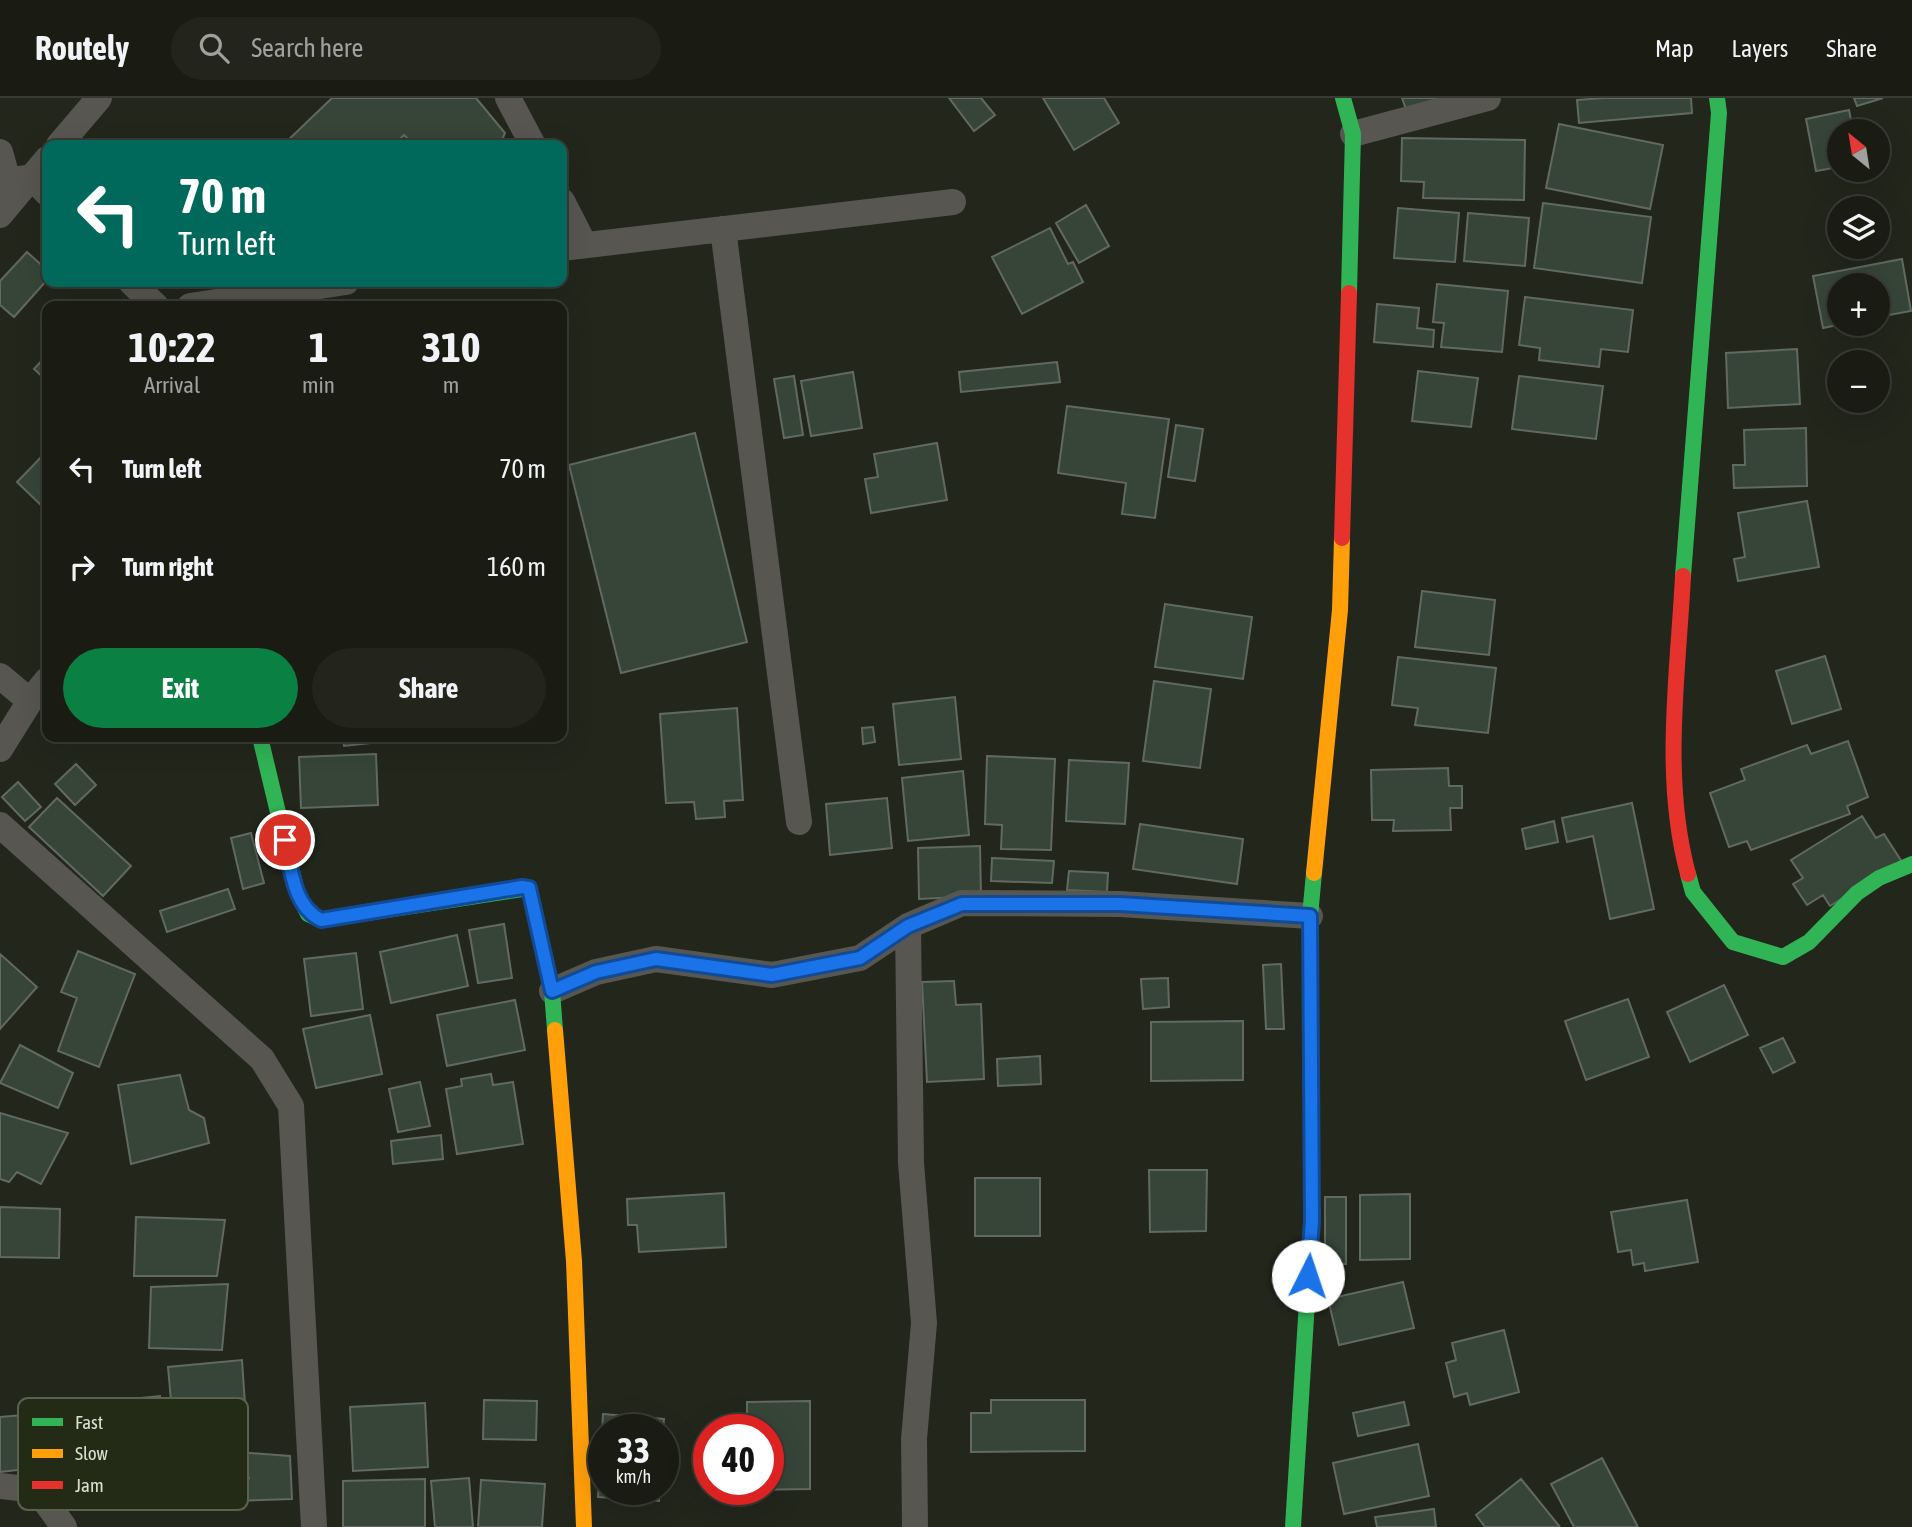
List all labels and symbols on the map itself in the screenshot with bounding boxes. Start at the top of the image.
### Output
north arrow [1827,119,1890,182]
pin [255,810,315,870]
position arrow [1271,1239,1345,1313]
legend [18,1398,248,1510]
text: Fast [75,1411,103,1433]
speed limit sign: 40 [693,1414,784,1505]
text: Slow [75,1442,109,1464]
text: Jam [75,1474,104,1496]

